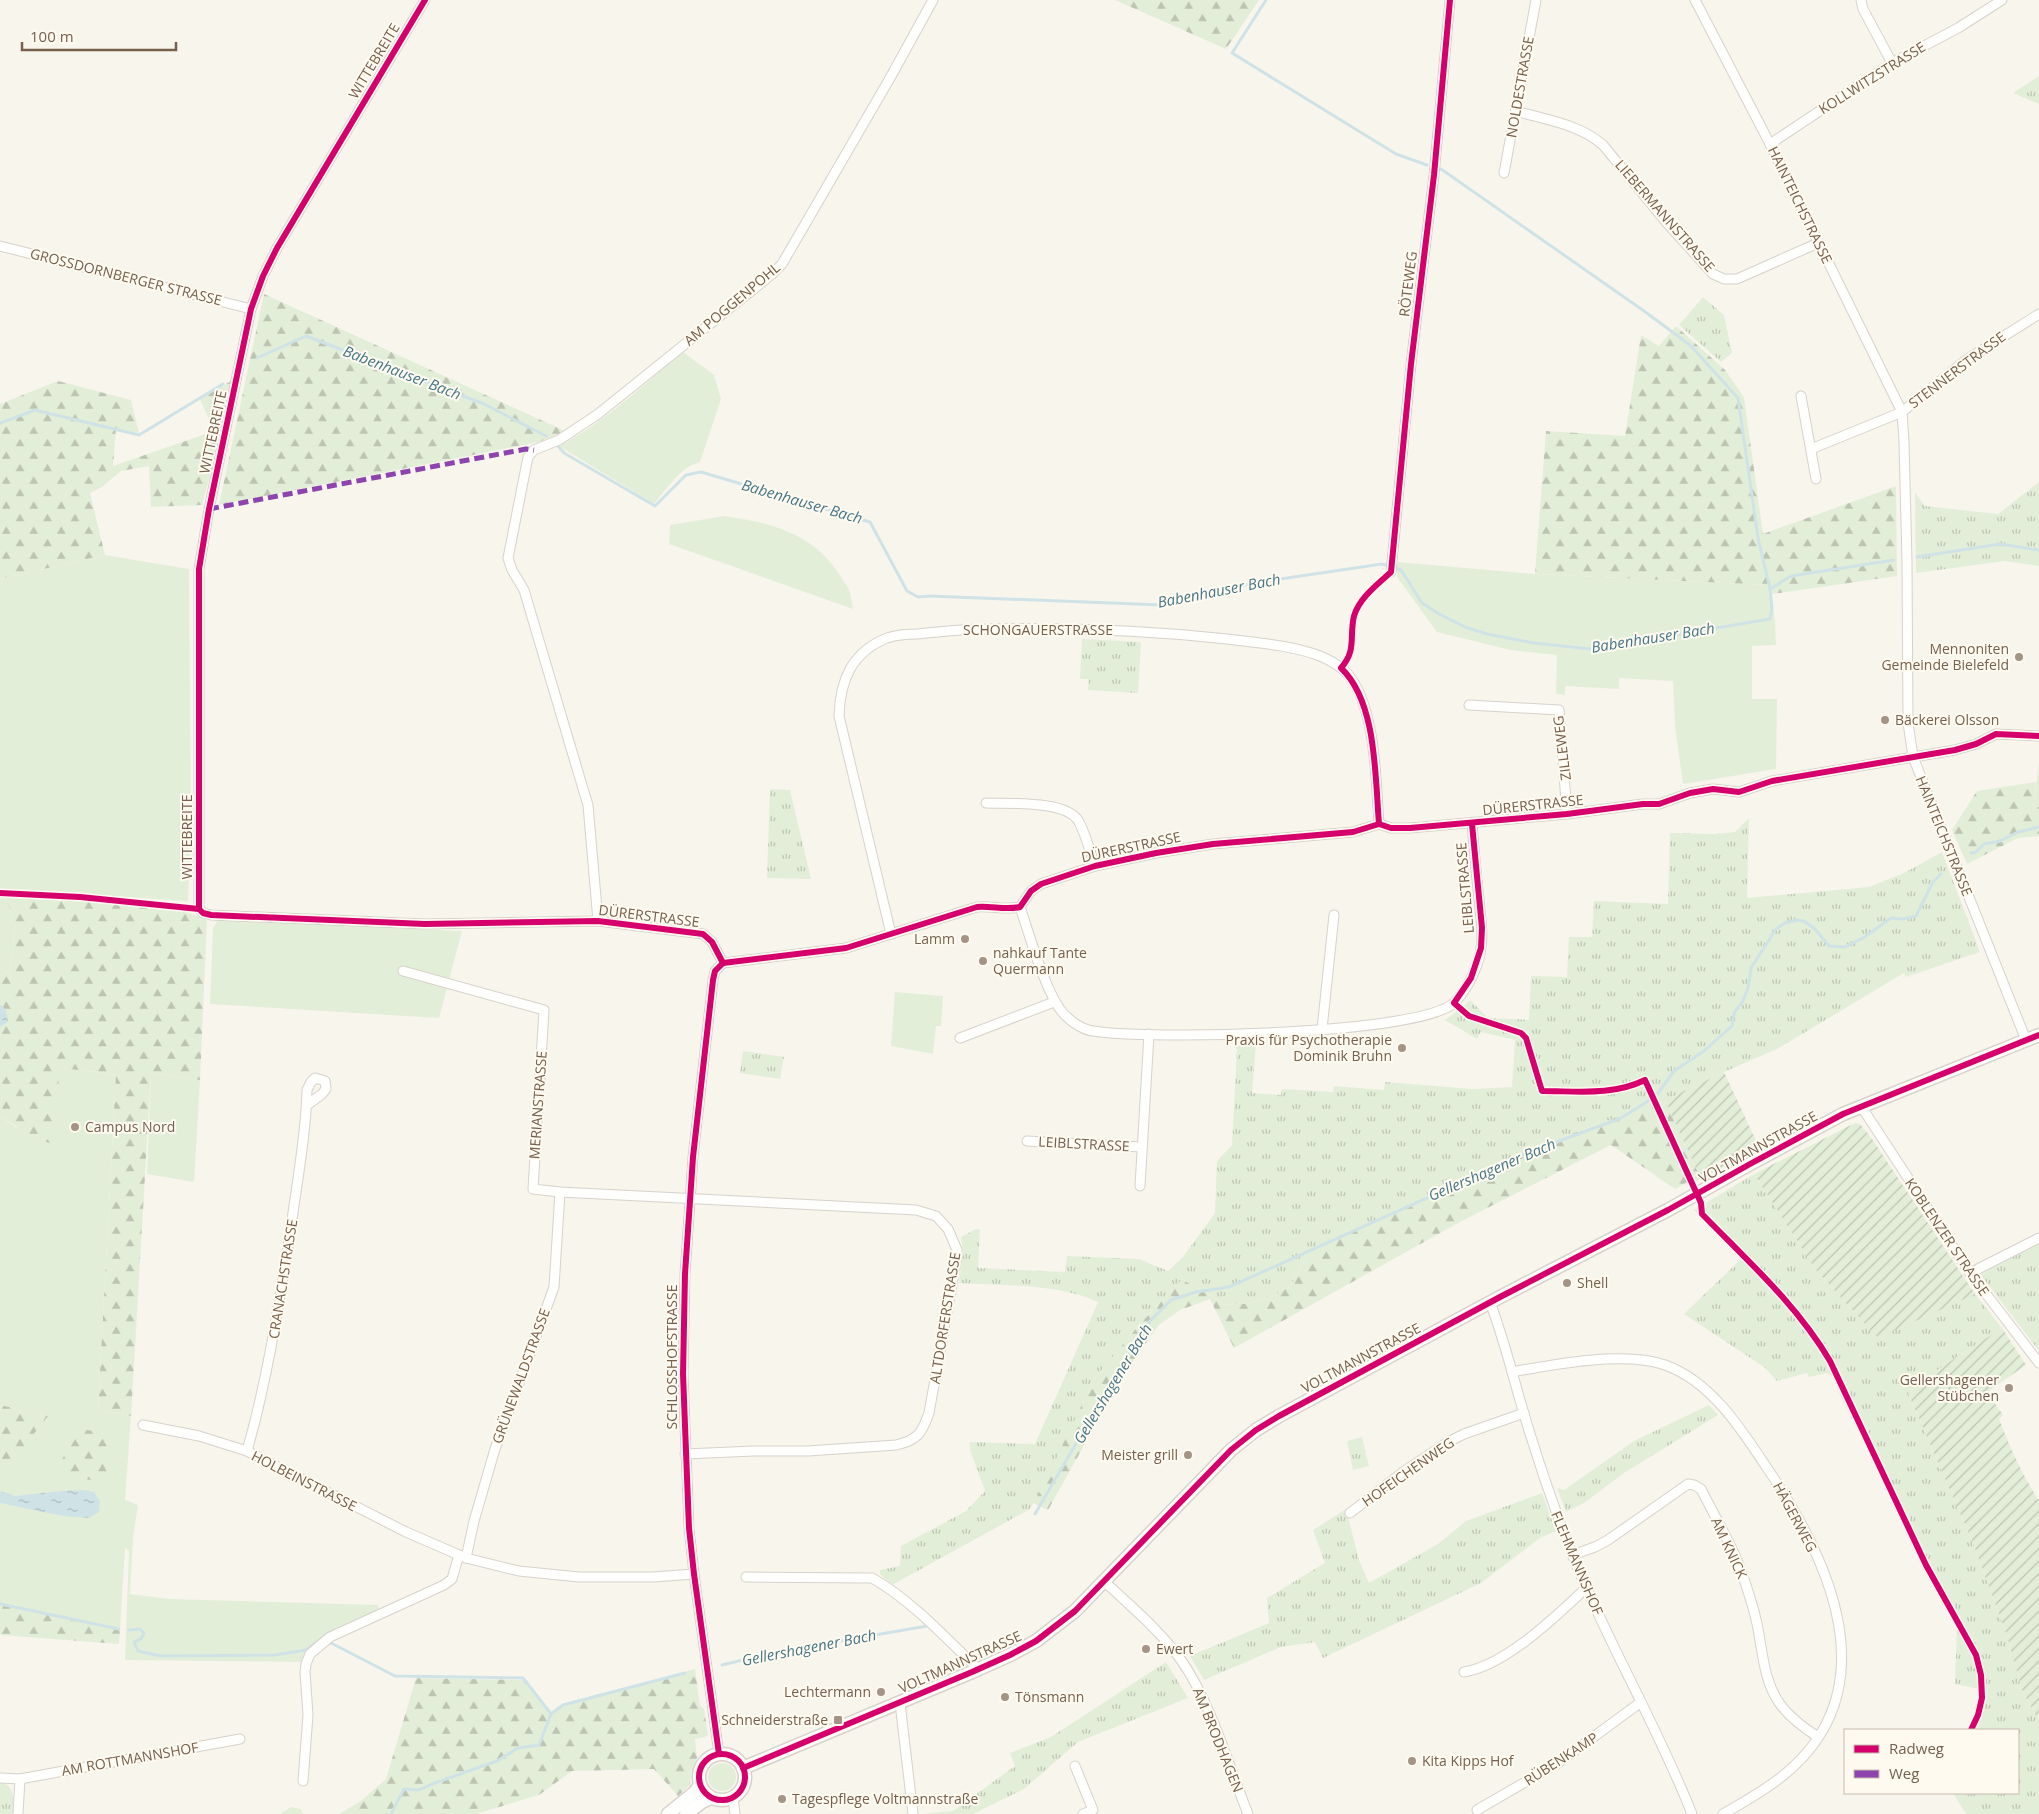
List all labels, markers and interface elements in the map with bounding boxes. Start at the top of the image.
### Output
street label: WITTEBREITE [344,19,404,102]
scale bar [22,20,176,52]
text: 100 m [30,26,74,46]
street label: NOLDESTRASSE [1501,35,1538,139]
street label: KOLLWITZSTRASSE [1815,37,1929,118]
street label: HAINTEICHSTRASSE [1764,143,1837,267]
street label: LIEBERMANNSTRASSE [1611,155,1719,276]
street label: GROSSDORNBERGER STRASSE [28,243,224,310]
street label: RÖTEWEG [1394,250,1421,318]
street label: AM POGGENPOHL [680,258,784,349]
street label: STENNERSTRASSE [1904,327,2009,412]
water label: Babenhauser Bach [341,340,464,404]
street label: WITTEBREITE [194,388,231,475]
water label: Babenhauser Bach [740,474,865,528]
water label: Babenhauser Bach [1156,568,1282,612]
water label: Babenhauser Bach [1590,617,1716,657]
street label: SCHONGAUERSTRASSE [963,620,1113,639]
place label: Mennoniten Gemeinde Bielefeld [1881,639,2009,674]
marker: Mennoniten Gemeinde Bielefeld [2013,651,2025,663]
place label: Bäckerei Olsson [1895,710,1999,729]
marker: Bäckerei Olsson [1879,714,1891,726]
street label: ZILLEWEG [1548,715,1575,782]
street label: HAINTEICHSTRASSE [1912,773,1977,899]
street label: DÜRERSTRASSE [1482,790,1584,819]
street label: WITTEBREITE [177,795,196,879]
street label: DÜRERSTRASSE [1079,827,1182,866]
street label: LEIBLSTRASSE [1451,842,1478,934]
street label: DÜRERSTRASSE [598,900,701,931]
place label: Lamm [914,929,955,948]
marker: Lamm [959,933,971,945]
place label: nahkauf Tante Quermann [993,943,1087,978]
marker: nahkauf Tante Quermann [977,955,989,967]
place label: Praxis für Psychotherapie Dominik Bruhn [1226,1030,1392,1065]
marker: Praxis für Psychotherapie Dominik Bruhn [1396,1042,1408,1054]
street label: MERIANSTRASSE [524,1050,551,1160]
street label: VOLTMANNSTRASSE [1695,1106,1820,1187]
place label: Campus Nord [85,1117,175,1136]
marker: Campus Nord [69,1121,81,1133]
street label: LEIBLSTRASSE [1038,1132,1130,1155]
water label: Gellershagener Bach [1425,1133,1558,1205]
street label: KOBLENZER STRASSE [1901,1174,1994,1299]
street label: CRANACHSTRASSE [264,1218,301,1340]
street label: ALTDORFERSTRASSE [925,1251,964,1385]
place label: Shell [1577,1273,1608,1292]
marker: Shell [1561,1277,1573,1289]
street label: SCHLOSSHOFSTRASSE [662,1285,681,1429]
street label: GRÜNEWALDSTRASSE [487,1306,554,1446]
street label: VOLTMANNSTRASSE [1298,1318,1424,1397]
water label: Gellershagener Bach [1068,1320,1156,1447]
place label: Gellershagener Stübchen [1900,1370,1999,1405]
marker: Gellershagener Stübchen [2003,1382,2015,1394]
street label: HOFEICHENWEG [1358,1433,1458,1510]
place label: Meister grill [1101,1445,1178,1464]
street label: HOLBEINSTRASSE [248,1446,360,1515]
marker: Meister grill [1182,1449,1194,1461]
street label: HÄGERWEG [1769,1478,1822,1555]
street label: FLEHMANNSHOF [1547,1508,1608,1618]
street label: AM KNICK [1707,1514,1752,1582]
water label: Gellershagener Bach [740,1624,878,1670]
street label: VOLTMANNSTRASSE [895,1626,1024,1697]
place label: Ewert [1156,1639,1193,1658]
marker: Ewert [1140,1643,1152,1655]
place label: Lechtermann [784,1682,871,1701]
street label: AM BRODHAGEN [1189,1685,1248,1795]
marker: Lechtermann [875,1686,887,1698]
place label: Tönsmann [1015,1687,1084,1706]
marker: Tönsmann [999,1691,1011,1703]
place label: Schneiderstraße [721,1710,828,1729]
marker: Schneiderstraße [832,1714,844,1726]
street label: RÜBENKAMP [1520,1728,1601,1790]
legend [1844,1729,2019,1794]
street label: AM ROTTMANNSHOF [60,1737,200,1780]
text: Radweg [1889,1738,1944,1758]
place label: Kita Kipps Hof [1422,1751,1515,1770]
marker: Kita Kipps Hof [1406,1755,1418,1767]
text: Weg [1889,1763,1919,1783]
place label: Tagespflege Voltmannstraße [792,1789,978,1808]
marker: Tagespflege Voltmannstraße [776,1793,788,1805]

